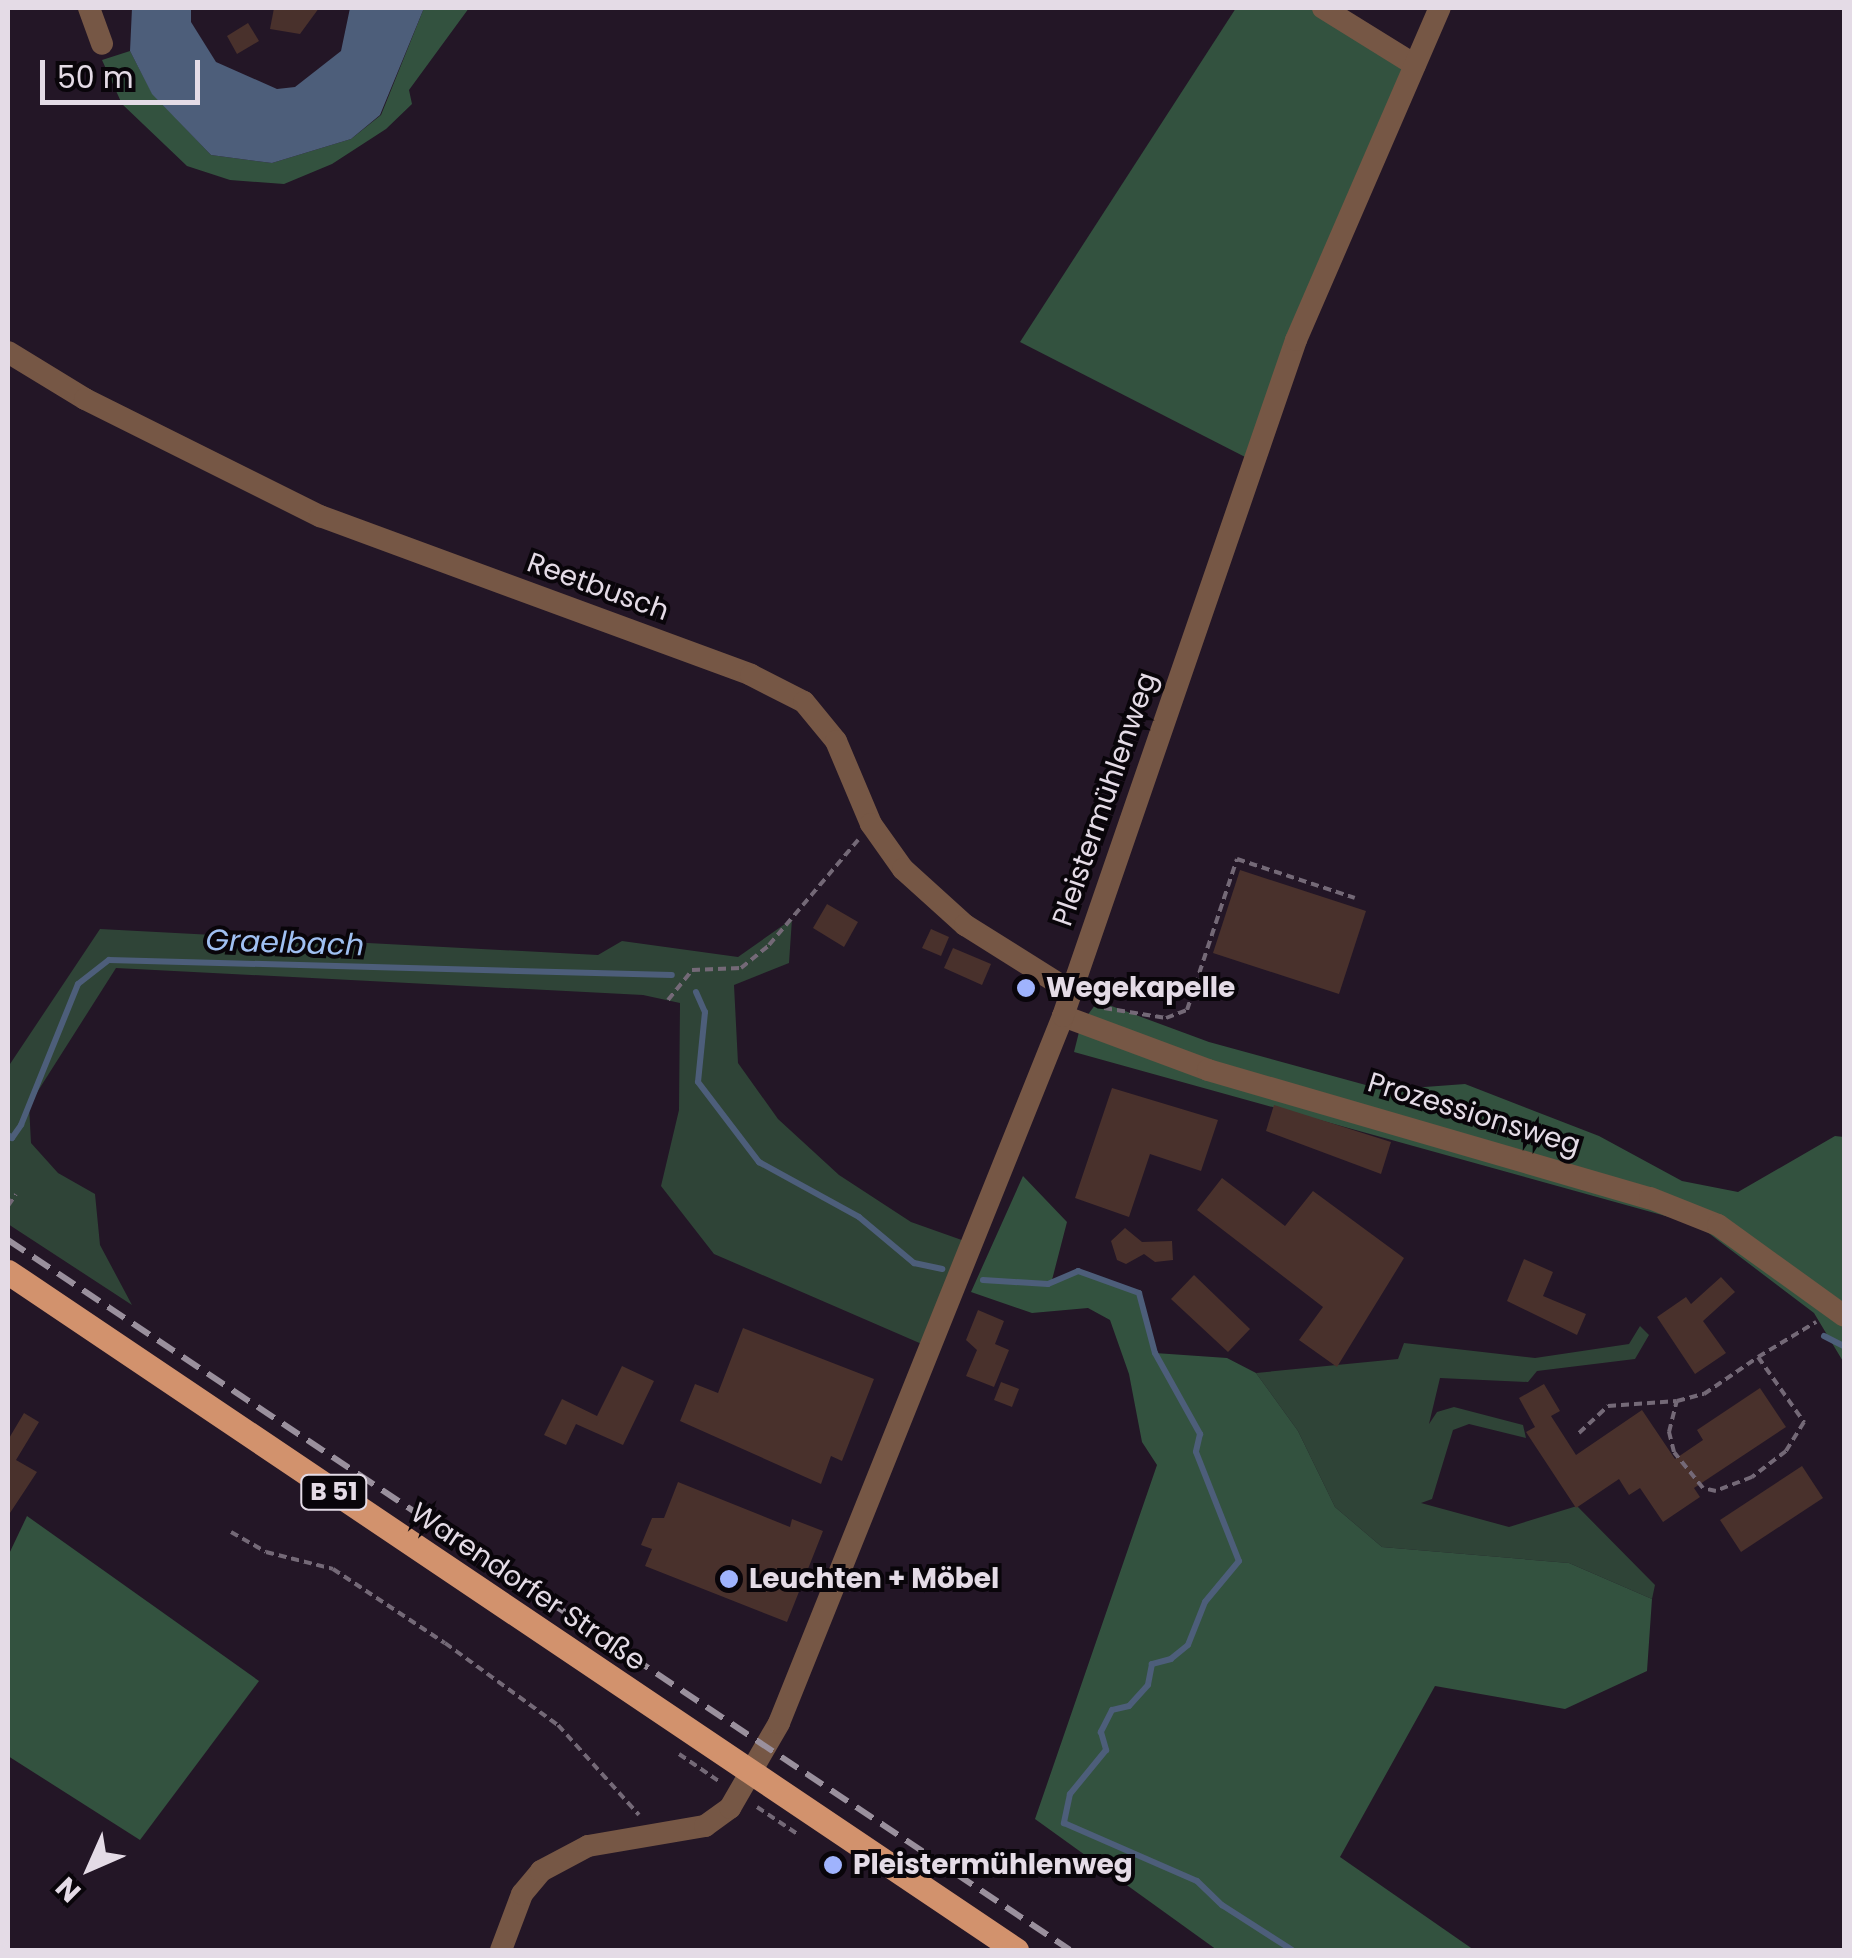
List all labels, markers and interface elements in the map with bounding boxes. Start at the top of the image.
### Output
scale bar [45,40,205,102]
text: 50 m [57,56,134,99]
street label: Reetbusch [523,546,673,628]
street label: Pleistermühlenweg [1046,668,1164,930]
water label: Graelbach [205,922,365,964]
place label: Wegekapelle [1046,971,1235,1005]
marker: Wegekapelle [1015,977,1037,999]
street label: Prozessionsweg [1364,1066,1584,1162]
road number: B 51 [299,1472,369,1512]
street label: Warendorfer Straße [404,1496,652,1678]
place label: Leuchten + Möbel [749,1562,999,1596]
marker: Leuchten + Möbel [718,1568,740,1590]
north arrow [40,1818,140,1918]
place label: Pleistermühlenweg [853,1848,1133,1882]
marker: Pleistermühlenweg [822,1854,844,1876]
text: N [47,1868,90,1911]

